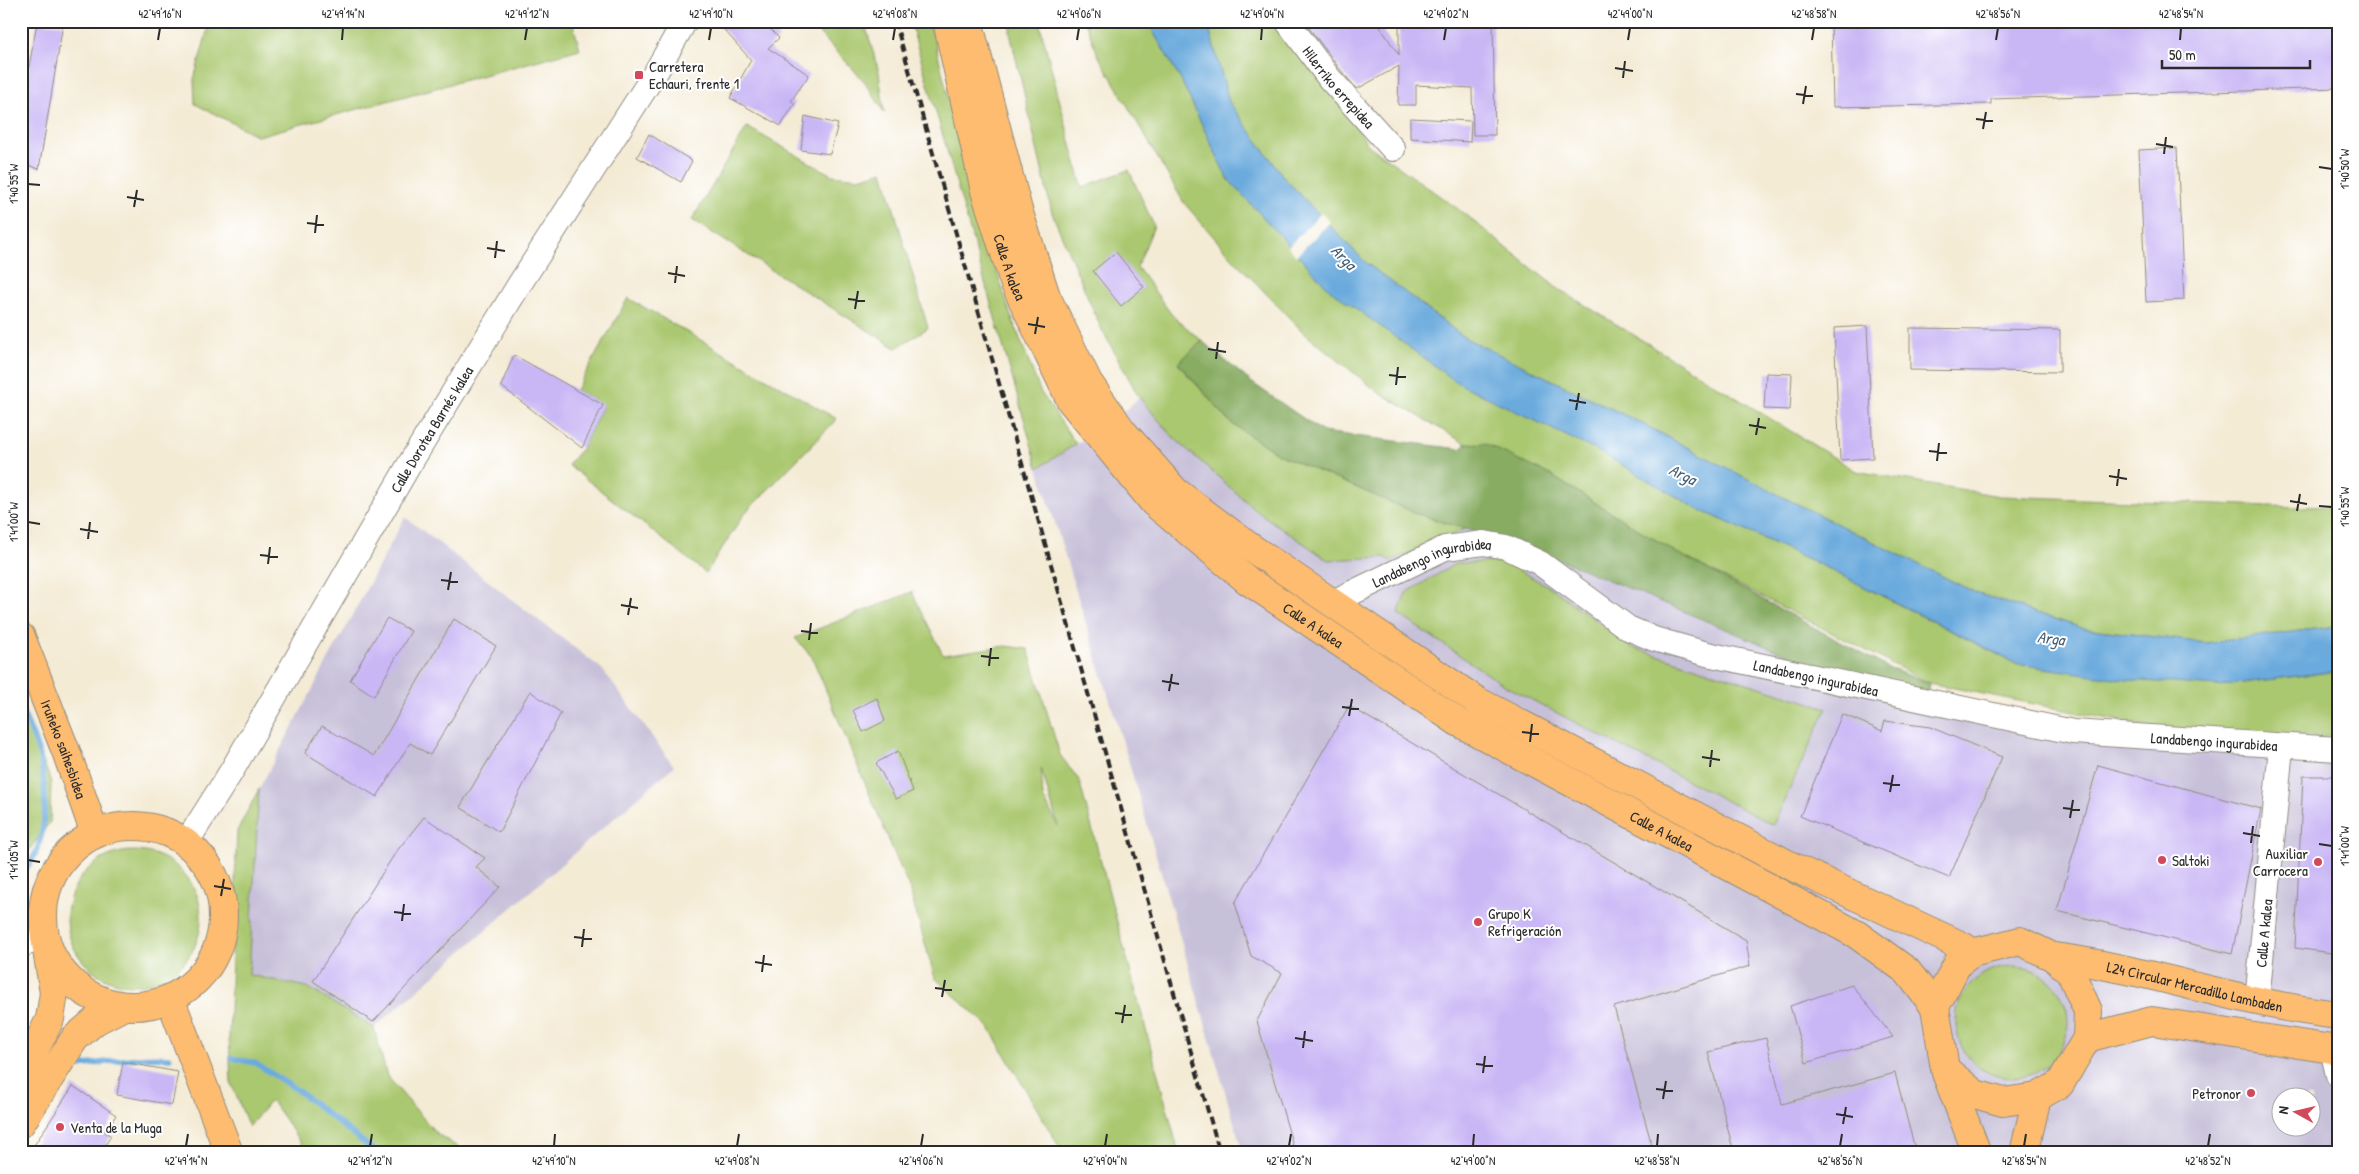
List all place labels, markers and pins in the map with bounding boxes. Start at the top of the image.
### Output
place label: Carretera Echauri, frente 1 [649,56,739,94]
marker: Carretera Echauri, frente 1 [633,69,645,81]
place label: Auxiliar Carrocera [2253,843,2308,881]
place label: Saltoki [2172,850,2210,871]
marker: Saltoki [2156,854,2168,866]
marker: Auxiliar Carrocera [2312,856,2324,868]
place label: Grupo K Refrigeración [1488,903,1562,941]
marker: Grupo K Refrigeración [1472,916,1484,928]
place label: Petronor [2192,1083,2241,1104]
marker: Petronor [2245,1087,2257,1099]
place label: Venta de la Muga [70,1117,162,1138]
marker: Venta de la Muga [54,1121,66,1133]

